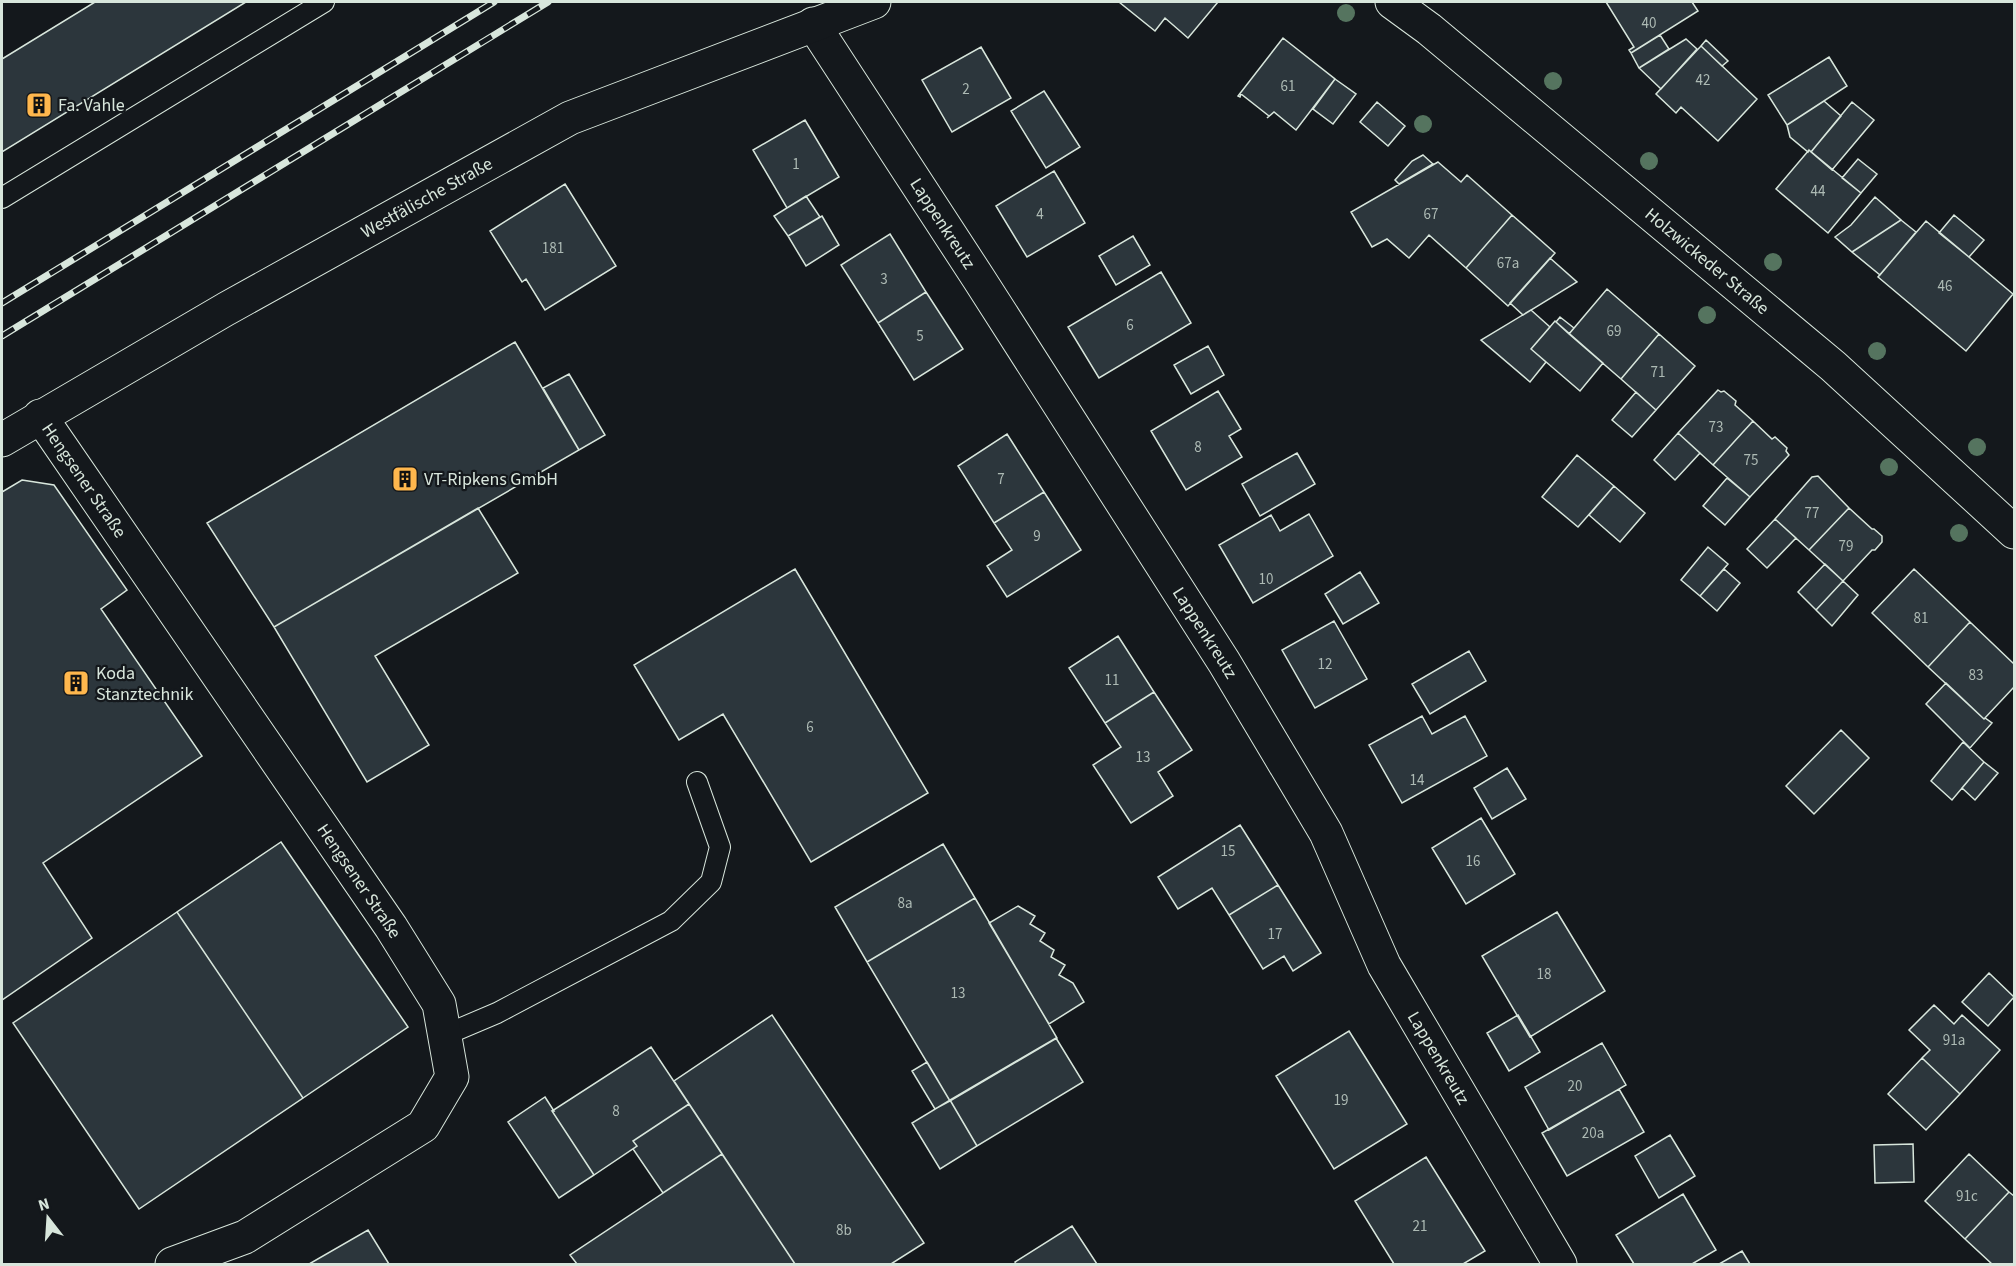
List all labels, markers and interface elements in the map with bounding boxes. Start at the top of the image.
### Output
house number: 40 [1642,13,1656,34]
house number: 42 [1696,70,1710,91]
house number: 61 [1281,76,1295,97]
house number: 2 [962,79,970,100]
building icon: Fa. Vahle [24,90,54,120]
place label: Fa. Vahle [58,93,125,118]
street label: Westfälische Straße [356,151,497,244]
house number: 1 [792,154,800,175]
street label: Lappenkreutz [904,173,982,274]
house number: 44 [1811,181,1826,202]
street label: Holzwickeder Straße [1640,202,1775,320]
house number: 4 [1036,204,1044,225]
house number: 67 [1424,204,1438,225]
house number: 181 [542,238,564,259]
house number: 67a [1497,253,1519,274]
house number: 3 [880,269,888,290]
house number: 46 [1938,276,1952,297]
house number: 6 [1126,315,1134,336]
house number: 69 [1607,321,1621,342]
house number: 5 [916,326,924,347]
house number: 71 [1651,362,1665,383]
house number: 73 [1709,417,1723,438]
street label: Hengsener Straße [36,418,133,543]
house number: 8 [1194,437,1202,458]
house number: 75 [1744,450,1758,471]
building icon: VT-Ripkens GmbH [390,464,420,494]
place label: VT-Ripkens GmbH [424,467,558,492]
house number: 7 [997,469,1005,490]
house number: 77 [1805,503,1819,524]
house number: 9 [1033,526,1041,547]
house number: 79 [1839,536,1853,557]
house number: 10 [1259,569,1273,590]
street label: Lappenkreutz [1167,582,1244,683]
house number: 81 [1914,608,1928,629]
house number: 12 [1318,654,1332,675]
place label: Koda Stanztechnik [96,661,193,707]
house number: 83 [1969,665,1983,686]
building icon: Koda Stanztechnik [61,668,91,698]
house number: 11 [1105,670,1119,691]
house number: 6 [806,717,814,738]
house number: 13 [1136,747,1150,768]
house number: 14 [1410,770,1425,791]
street label: Hengsener Straße [311,818,408,943]
house number: 15 [1221,841,1235,862]
house number: 16 [1466,851,1480,872]
house number: 8a [897,893,913,914]
house number: 17 [1268,924,1282,945]
house number: 18 [1537,964,1551,985]
house number: 13 [951,983,965,1004]
street label: Lappenkreutz [1401,1007,1476,1109]
house number: 91a [1943,1030,1965,1051]
house number: 20 [1568,1076,1582,1097]
house number: 19 [1334,1090,1348,1111]
house number: 8 [612,1101,620,1122]
house number: 20a [1582,1123,1604,1144]
house number: 91c [1956,1186,1978,1207]
north arrow [18,1188,78,1248]
text: N [36,1193,52,1217]
house number: 21 [1413,1216,1427,1237]
house number: 8b [836,1220,852,1241]

